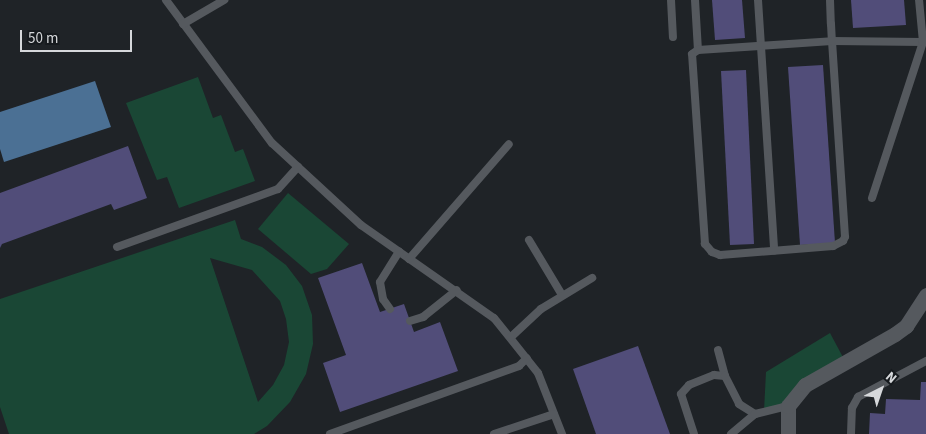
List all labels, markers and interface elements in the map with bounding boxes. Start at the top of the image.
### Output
scale bar [22,20,135,52]
text: 50 m [28,28,58,49]
north arrow [856,364,906,414]
text: N [881,367,901,388]

